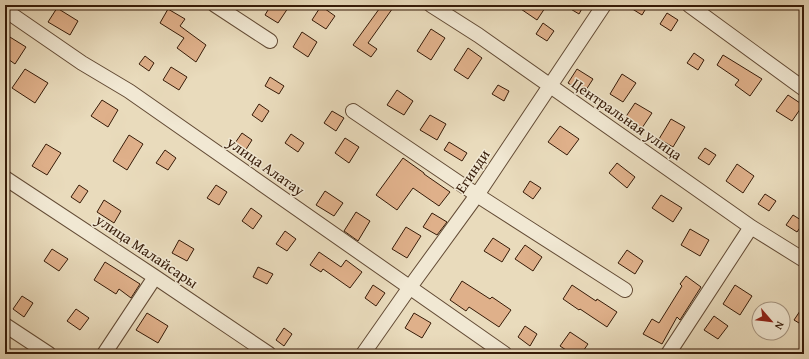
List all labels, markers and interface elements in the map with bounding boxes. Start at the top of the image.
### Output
street label: Центральная улица [568,73,687,166]
street label: улица Алатау [222,131,309,201]
street label: Егинди [450,145,494,197]
street label: улица Малайсары [91,208,203,293]
north arrow [751,301,791,341]
text: N [771,319,789,333]

